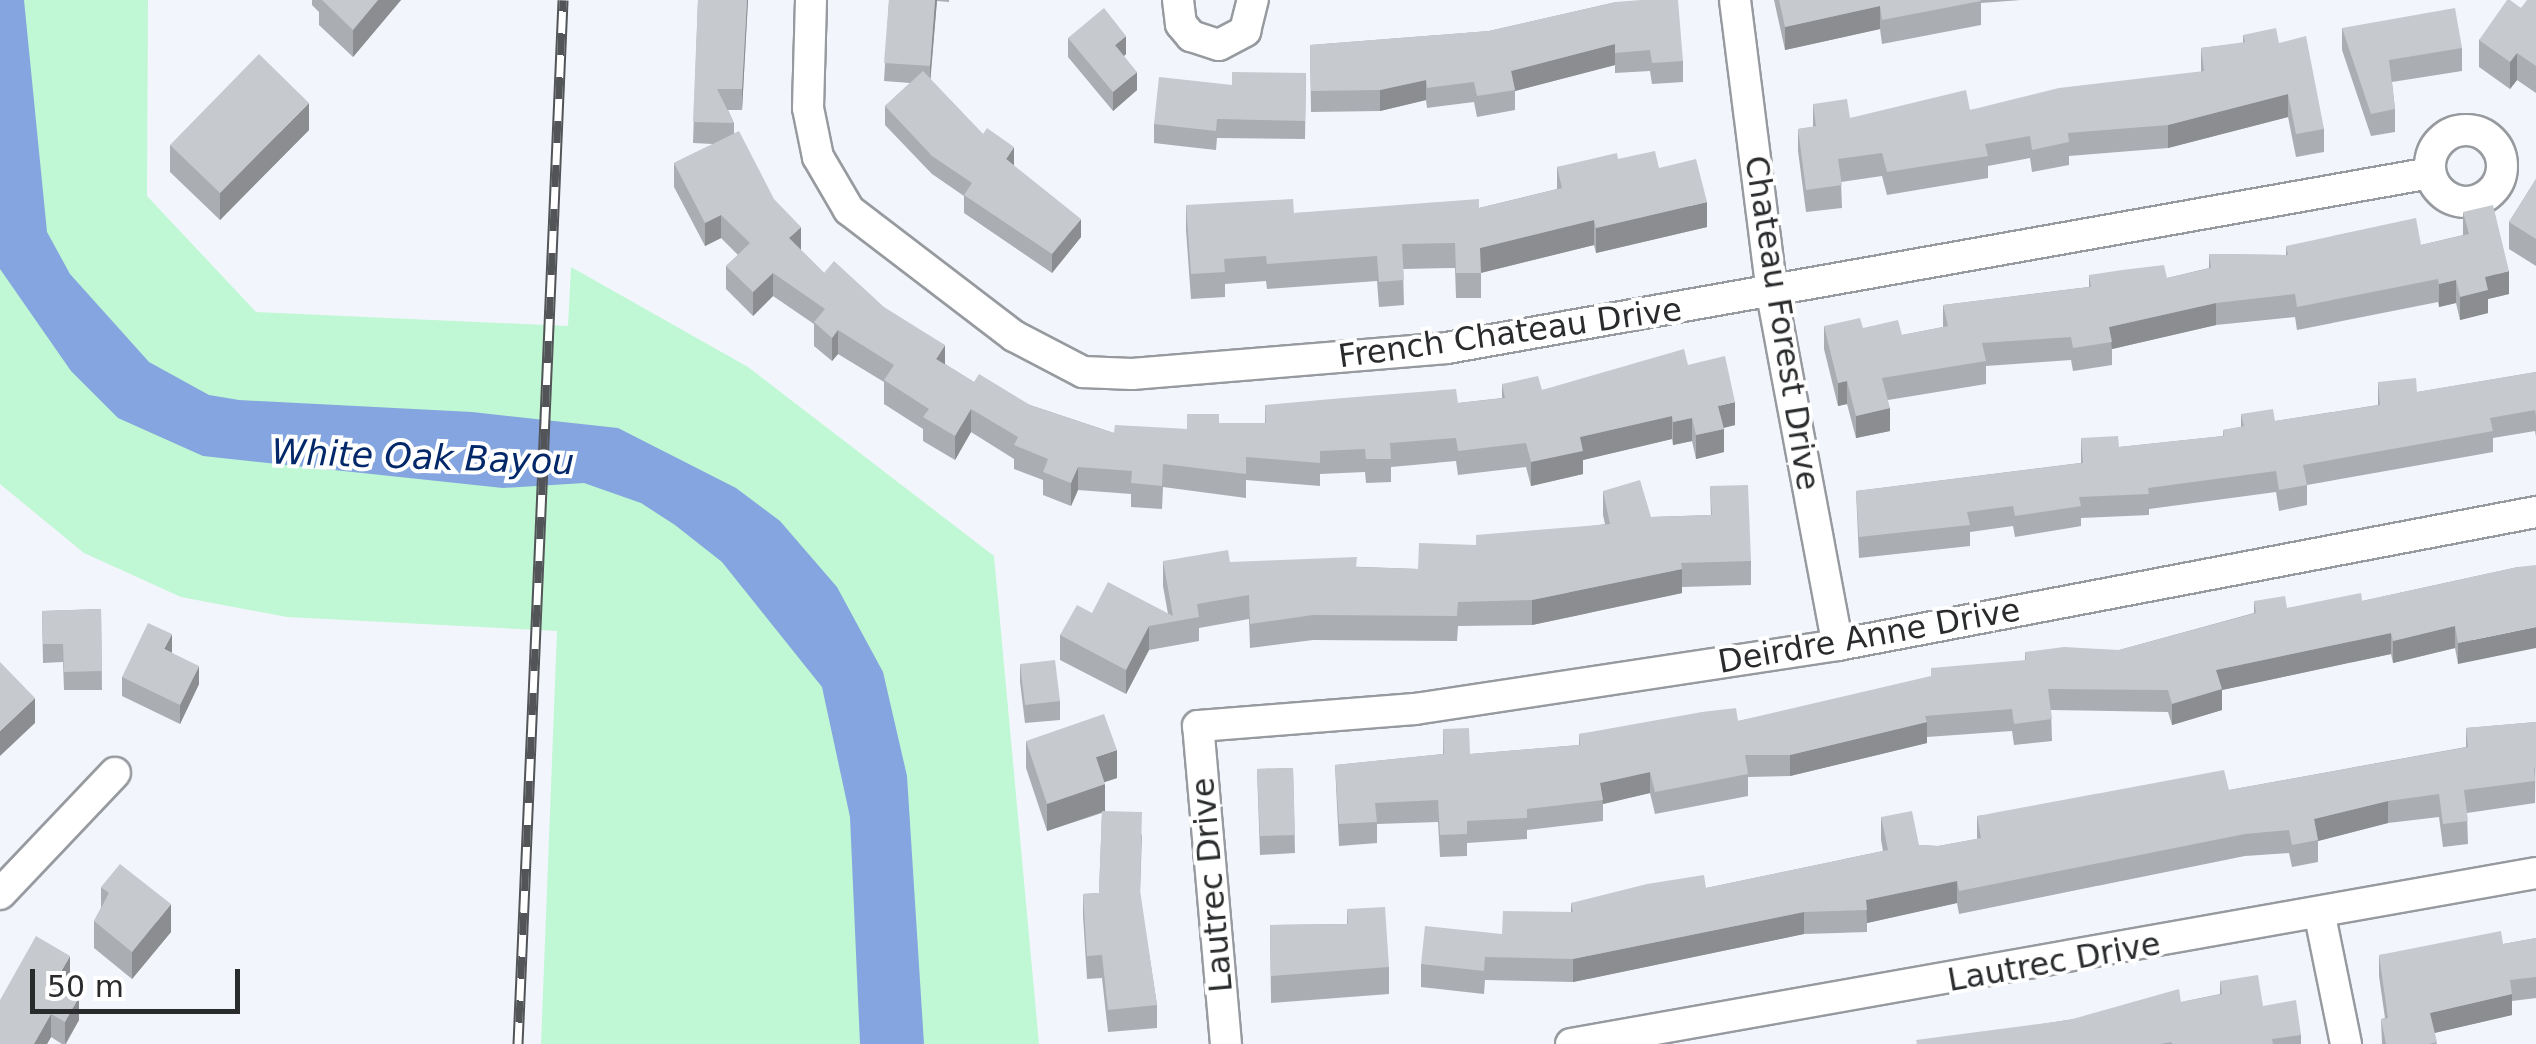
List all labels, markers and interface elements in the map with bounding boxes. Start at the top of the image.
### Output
street label: Chateau Forest Drive [1737,153,1827,493]
street label: French Chateau Drive [1336,290,1684,376]
water label: White Oak Bayou [271,431,575,483]
street label: Deirdre Anne Drive [1715,591,2023,681]
street label: Lautrec Drive [1183,776,1241,994]
street label: Lautrec Drive [1945,924,2163,1000]
scale bar [35,949,245,1011]
text: 50 m [47,969,124,1004]

